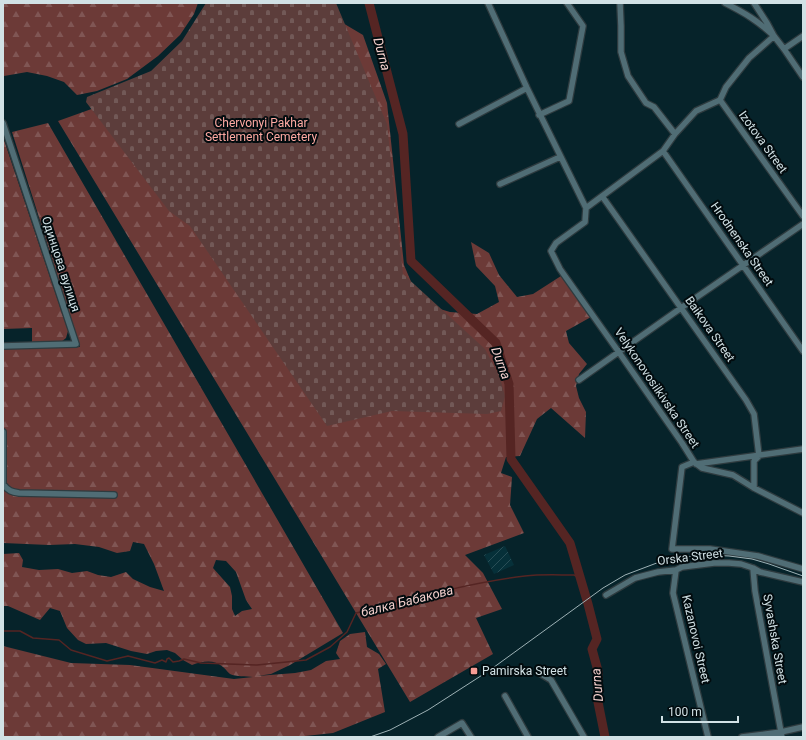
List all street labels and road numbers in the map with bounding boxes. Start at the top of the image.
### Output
street label: Izotova Street [736,108,790,176]
street label: Hrodnenska Street [708,199,776,289]
street label: Одинцова вулиця [39,214,83,314]
street label: Baikova Street [682,294,738,364]
street label: Velykonovosilkivska Street [612,325,702,451]
street label: Orska Street [657,546,724,568]
street label: Syvashska Street [760,593,790,685]
street label: Kazanovoi Street [679,594,713,685]

